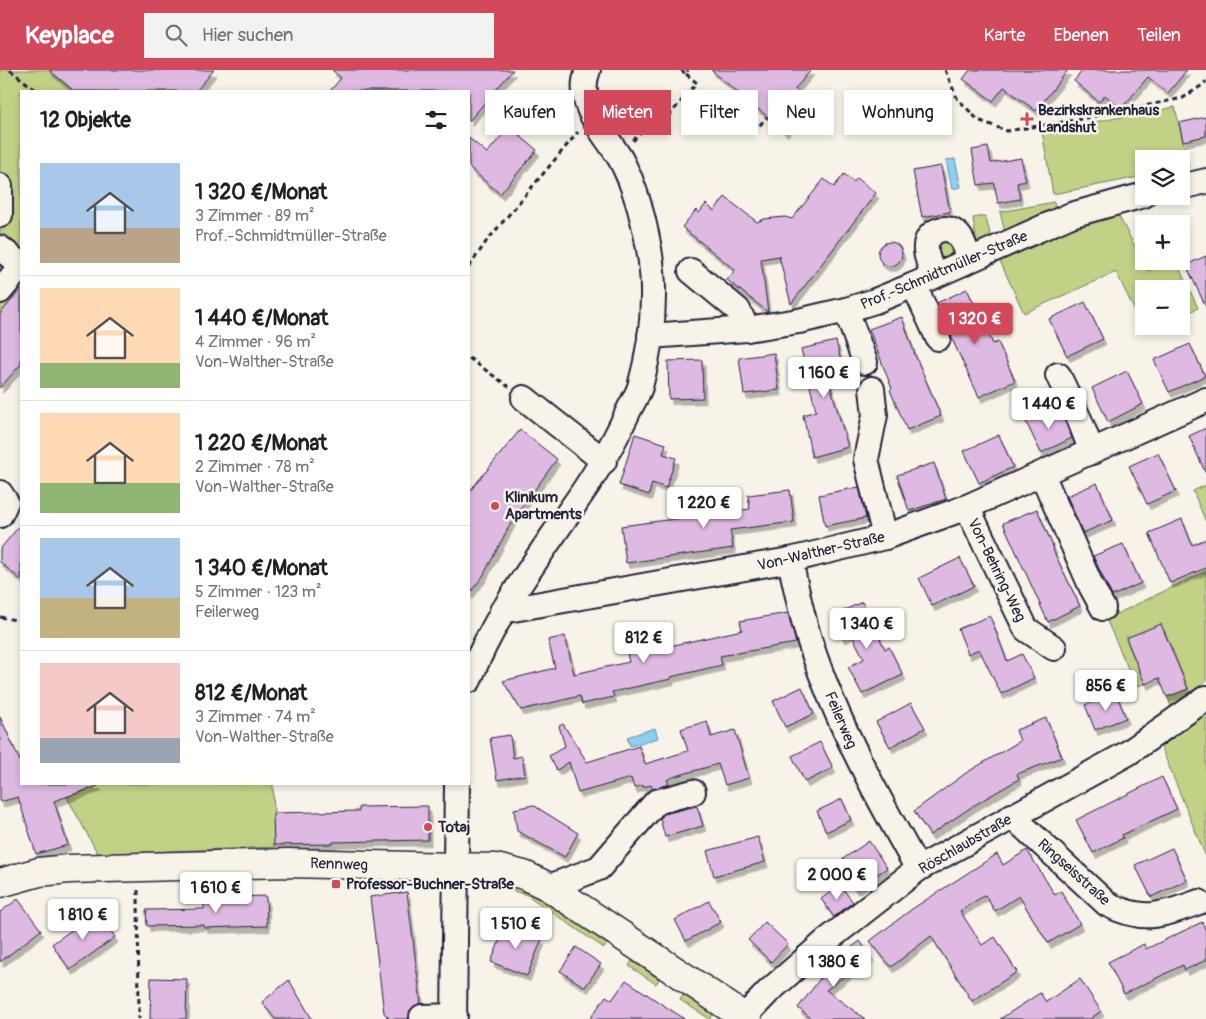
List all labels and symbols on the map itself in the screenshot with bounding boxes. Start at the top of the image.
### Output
place label: Bezirkskrankenhaus Landshut [1038,101,1159,137]
marker: Bezirkskrankenhaus Landshut [1020,112,1034,126]
street label: Prof.-Schmidtmüller-Straße [858,226,1031,314]
pin: 1 320 € [929,302,1021,345]
pin: 1 160 € [778,356,870,399]
pin: 1 440 € [1003,388,1095,430]
pin: 1 220 € [658,486,750,529]
place label: Klinikum Apartments [505,488,582,524]
marker: Klinikum Apartments [489,500,501,512]
street label: Von-Behring-Weg [963,515,1030,625]
street label: Von-Walther-Straße [756,527,887,575]
pin: 1 340 € [821,608,913,650]
pin: 812 € [609,622,679,664]
pin: 856 € [1071,670,1141,712]
street label: Feilerweg [820,689,861,752]
street label: Röschlaubstraße [915,810,1016,879]
place label: Totaj [437,818,470,837]
marker: Totaj [422,821,434,833]
street label: Ringseisstraße [1033,835,1114,910]
street label: Rennweg [310,854,368,875]
pin: 2 000 € [791,858,883,901]
pin: 1 610 € [170,872,262,914]
place label: Professor-Buchner-Straße [346,875,515,894]
marker: Professor-Buchner-Straße [330,878,342,890]
pin: 1 810 € [37,898,129,941]
pin: 1 510 € [470,908,562,950]
pin: 1 380 € [788,946,880,988]

